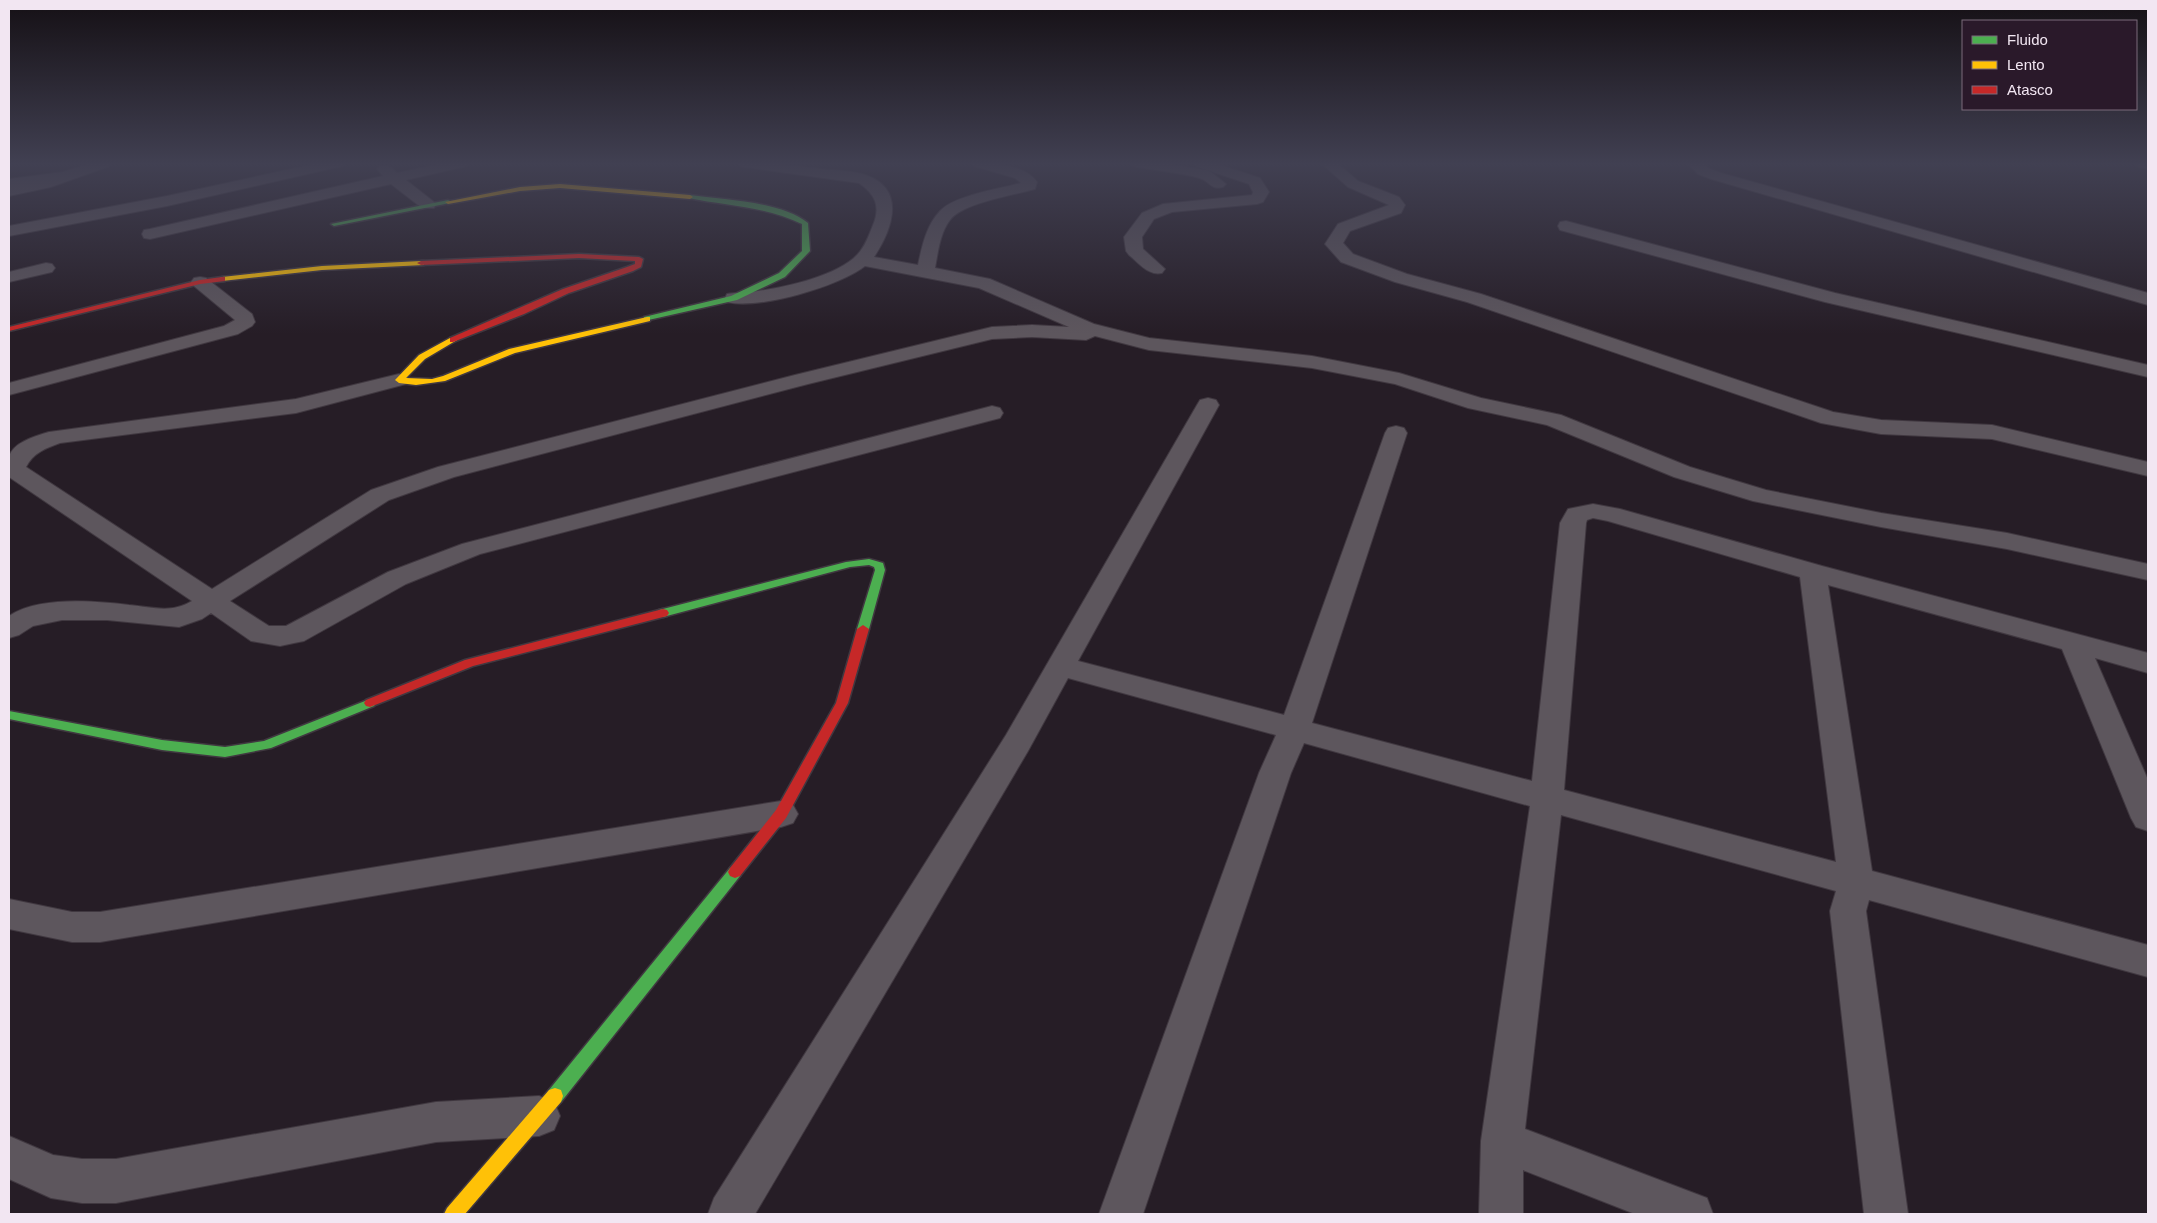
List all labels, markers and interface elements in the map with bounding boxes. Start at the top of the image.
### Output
legend [1962,20,2137,110]
text: Fluido [2007,31,2048,48]
text: Lento [2007,56,2045,73]
text: Atasco [2007,81,2053,98]

